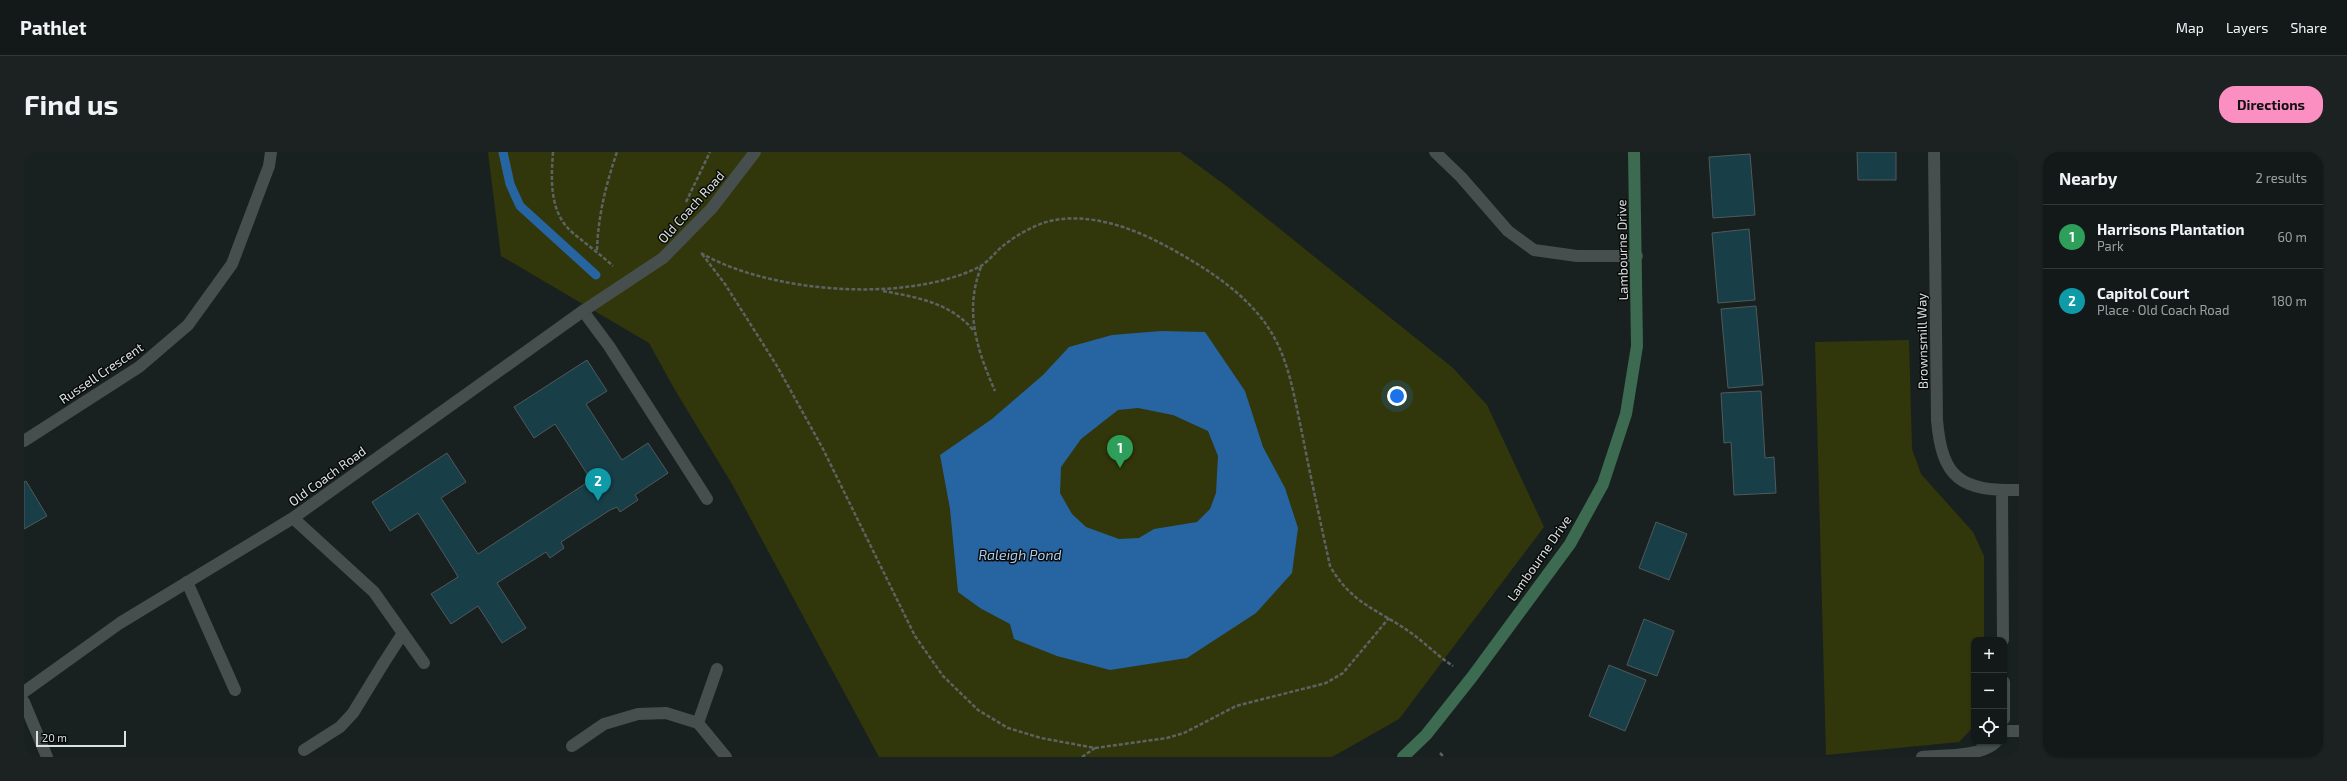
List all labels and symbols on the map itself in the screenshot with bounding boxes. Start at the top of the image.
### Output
street label: Old Coach Road [654,168,728,246]
street label: Lambourne Drive [1613,199,1631,301]
street label: Brownsmill Way [1913,293,1931,389]
street label: Russell Crescent [56,339,146,407]
your location [1387,386,1407,406]
pin: 1 [1107,435,1133,468]
street label: Old Coach Road [285,443,369,509]
pin: 2 [585,468,611,501]
street label: Lambourne Drive [1504,512,1575,604]
water label: Raleigh Pond [978,546,1062,563]
scale bar [36,729,126,748]

